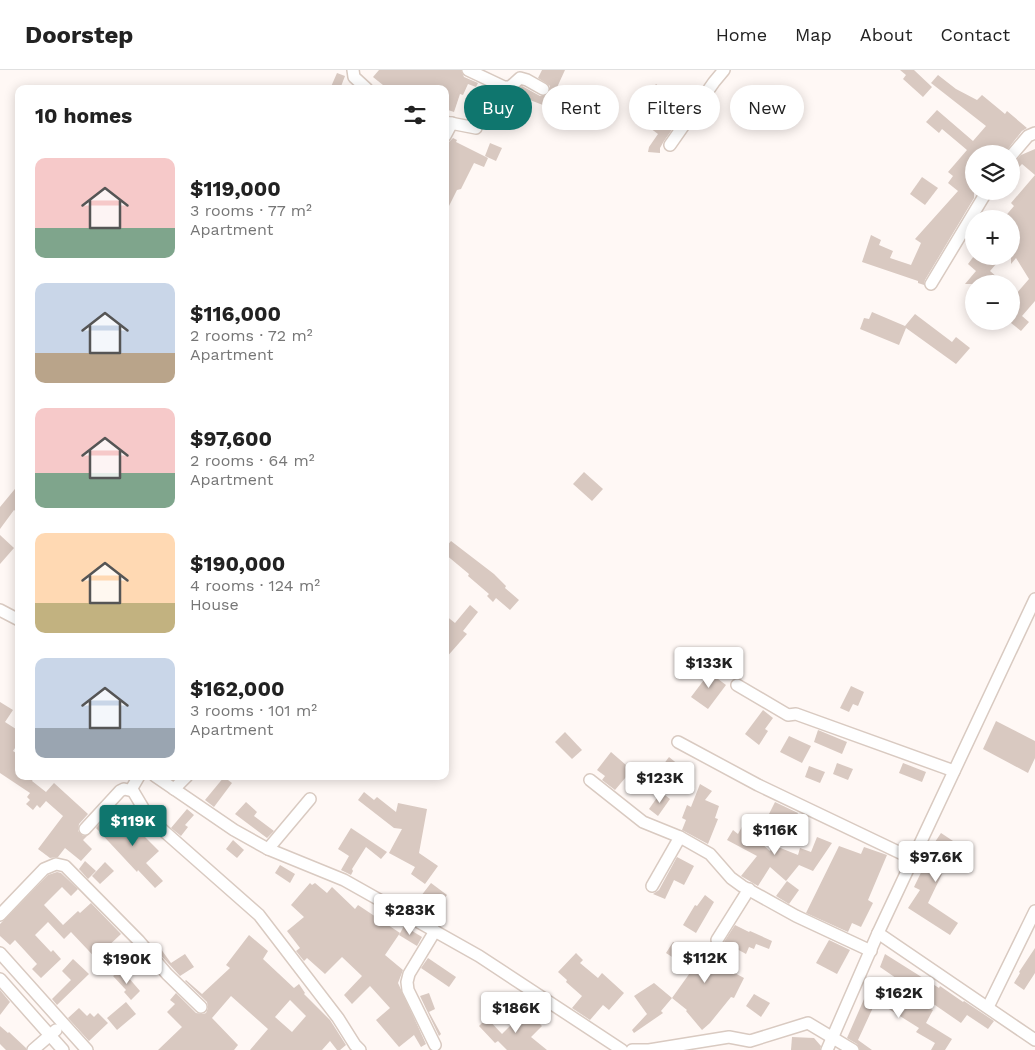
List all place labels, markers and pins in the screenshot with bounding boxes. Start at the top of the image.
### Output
pin: $133K [674,646,744,689]
pin: $123K [625,762,695,804]
pin: $119K [98,804,168,847]
pin: $116K [740,814,810,856]
pin: $97.6K [895,840,977,883]
pin: $283K [375,894,445,936]
pin: $190K [92,942,162,985]
pin: $112K [670,942,740,984]
pin: $162K [864,976,934,1019]
pin: $186K [481,992,551,1034]

